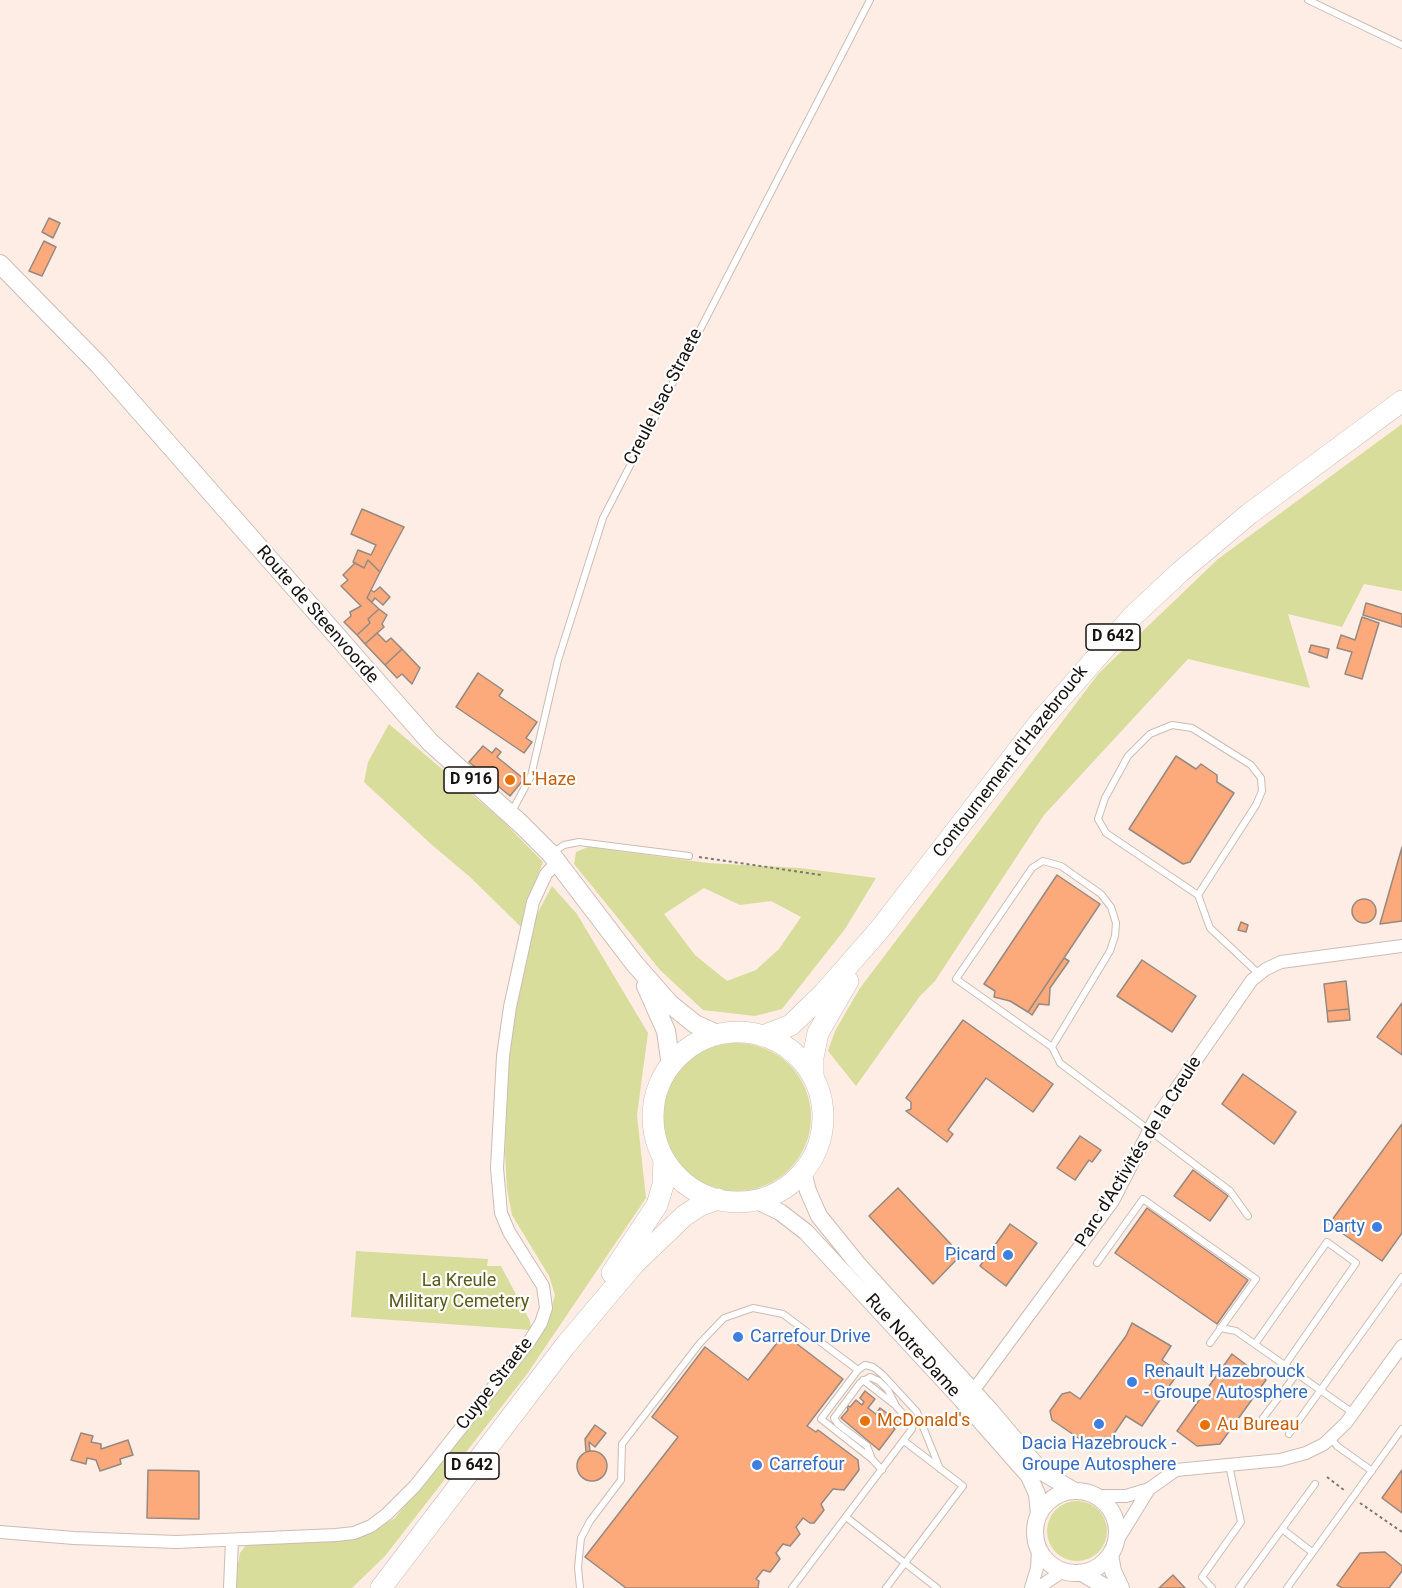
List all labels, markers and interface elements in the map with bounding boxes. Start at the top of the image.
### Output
street label: Creule Isac Straete [620,325,708,469]
street label: Route de Steenvoorde [251,542,383,688]
road number: D 642 [1086,624,1140,650]
street label: Contournement d'Hazebrouck [929,662,1093,862]
road number: D 916 [444,767,498,793]
place label: L'Haze [522,769,576,791]
marker: L'Haze [503,773,517,787]
street label: Parc d'Activités de la Creule [1071,1053,1207,1251]
place label: Darty [1322,1216,1365,1238]
marker: Darty [1370,1220,1384,1234]
place label: Picard [945,1244,996,1266]
marker: Picard [1001,1248,1015,1262]
park label: La Kreule Military Cemetery [389,1270,529,1312]
street label: Rue Notre-Dame [860,1290,964,1402]
place label: Carrefour Drive [750,1326,871,1348]
marker: Carrefour Drive [731,1330,745,1344]
street label: Cuype Straete [452,1333,538,1435]
place label: Renault Hazebrouck - Groupe Autosphere [1144,1361,1308,1404]
marker: Renault Hazebrouck - Groupe Autosphere [1125,1375,1139,1389]
place label: McDonald's [877,1410,970,1432]
marker: McDonald's [858,1414,872,1428]
place label: Au Bureau [1217,1414,1299,1436]
marker: Dacia Hazebrouck - Groupe Autosphere [1092,1417,1106,1431]
marker: Au Bureau [1198,1418,1212,1432]
place label: Dacia Hazebrouck - Groupe Autosphere [1022,1433,1176,1476]
road number: D 642 [445,1453,499,1479]
place label: Carrefour [769,1454,845,1476]
marker: Carrefour [750,1458,764,1472]

